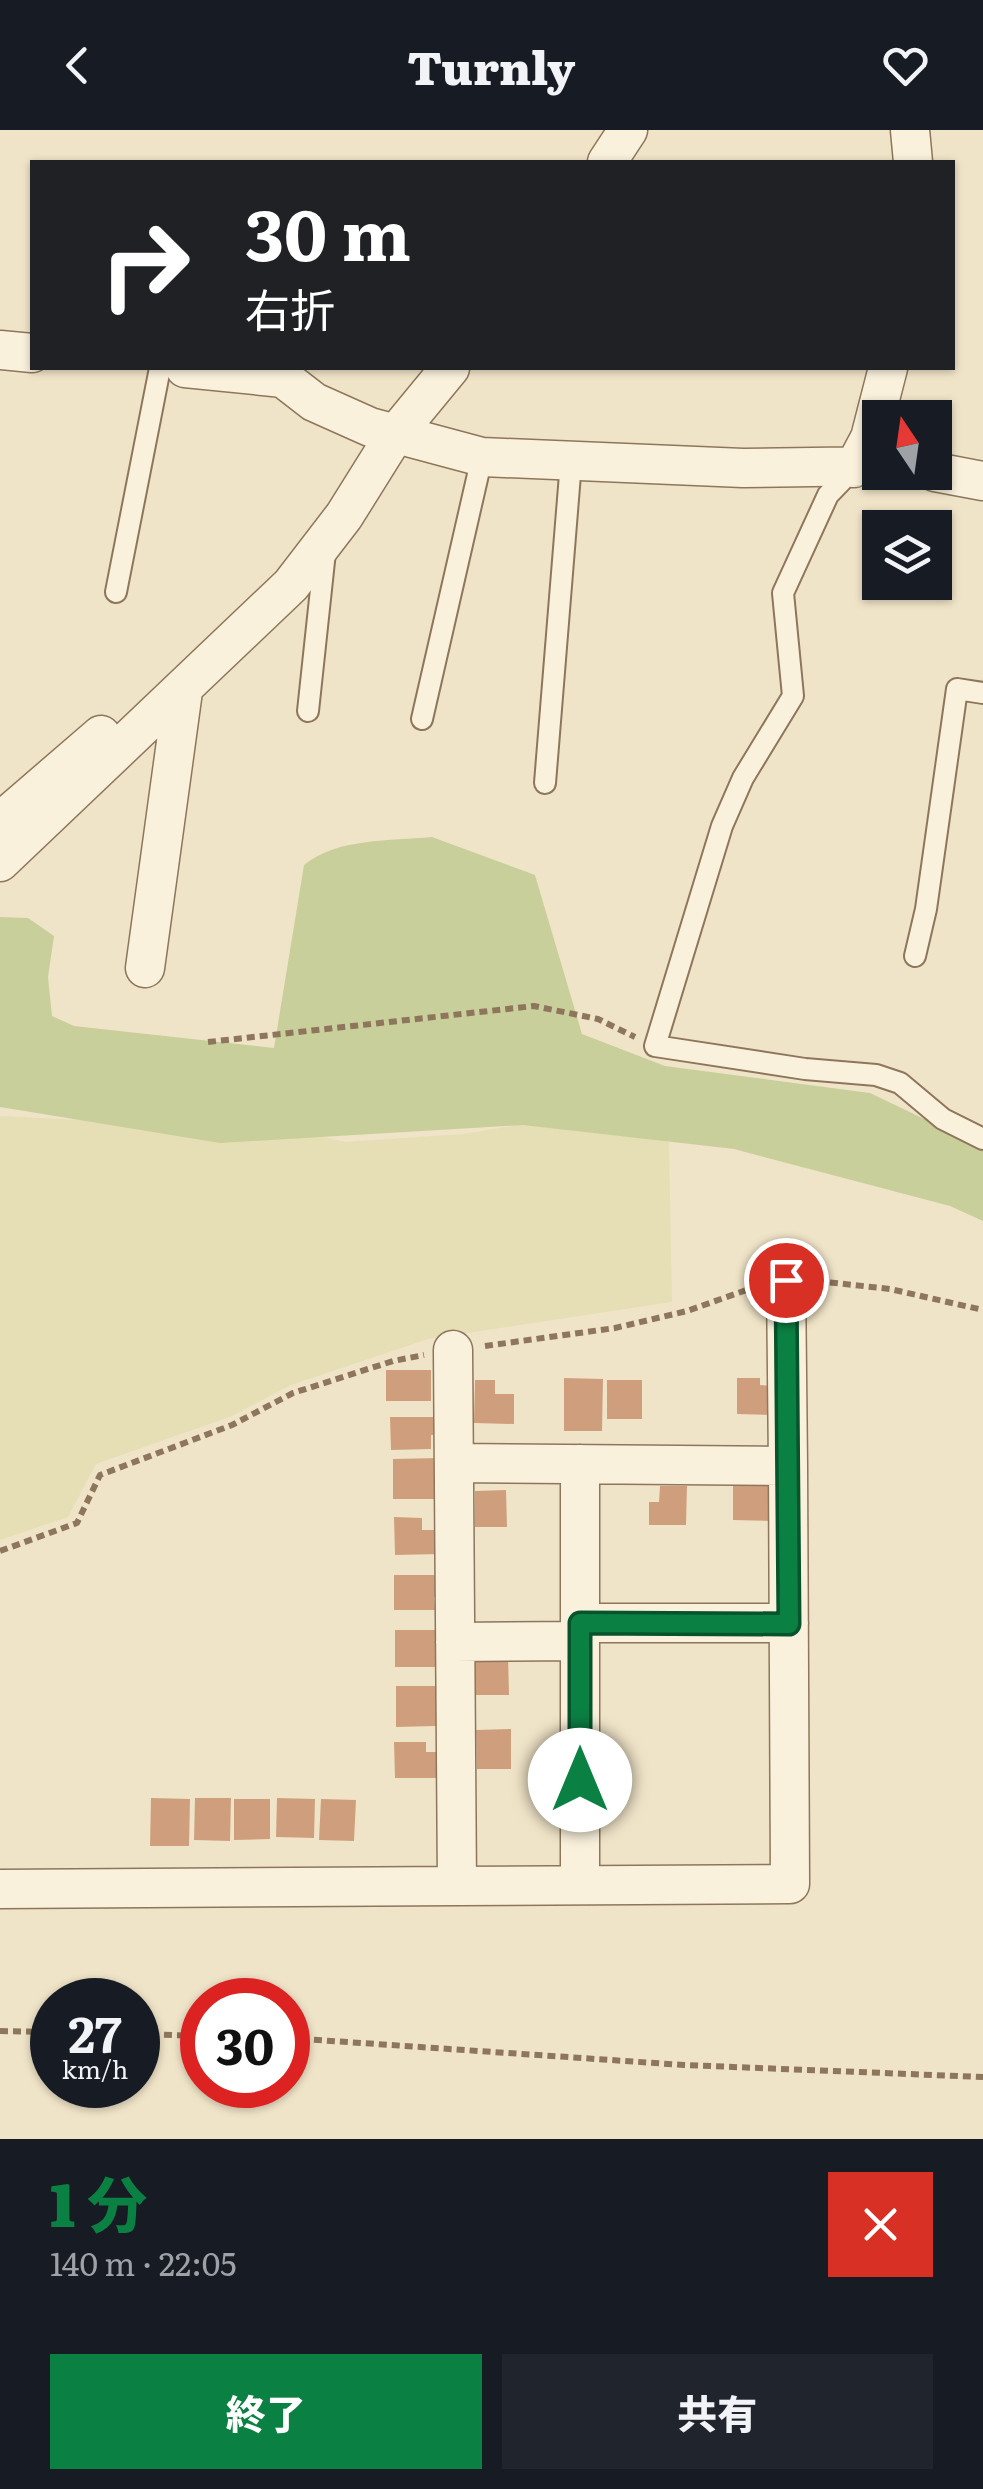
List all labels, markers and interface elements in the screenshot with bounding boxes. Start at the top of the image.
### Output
text: Turnly [408,32,575,99]
icon: back [50,38,105,93]
icon: heart [878,38,933,93]
text: 30 m [245,179,411,283]
icon: right [80,200,210,330]
text: 右折 [245,274,335,341]
north arrow [862,400,952,490]
map controls [862,400,952,600]
button: layers [862,510,952,600]
pin [744,1238,829,1323]
icon: arrive [759,1253,814,1308]
position arrow [528,1728,632,1832]
speed limit sign: 30 [180,1978,310,2108]
text: 27 [68,1994,122,2068]
text: km/h [62,2050,128,2087]
text: 1 分 [50,2156,147,2245]
button: close [828,2172,933,2277]
text: 140 m · 22:05 [50,2238,237,2286]
button: 終了 [50,2354,482,2469]
button: 共有 [502,2354,933,2469]

